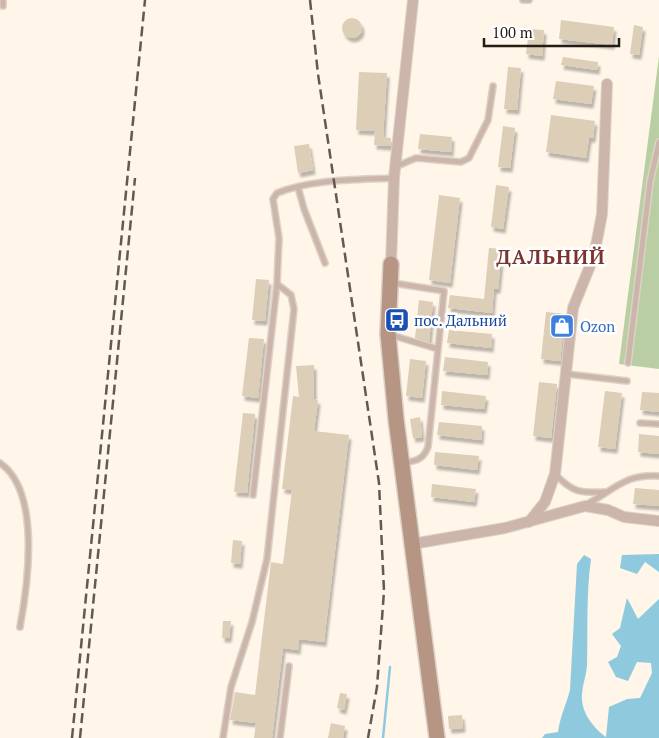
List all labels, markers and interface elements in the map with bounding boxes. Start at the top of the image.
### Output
scale bar [484,15,619,47]
text: 100 m [492,22,533,42]
district label: ДАЛЬНИЙ [496,243,606,270]
bus stop icon: пос. Дальний [384,307,410,333]
place label: пос. Дальний [414,310,507,330]
shop icon: Ozon [549,313,575,339]
place label: Ozon [580,316,615,336]

